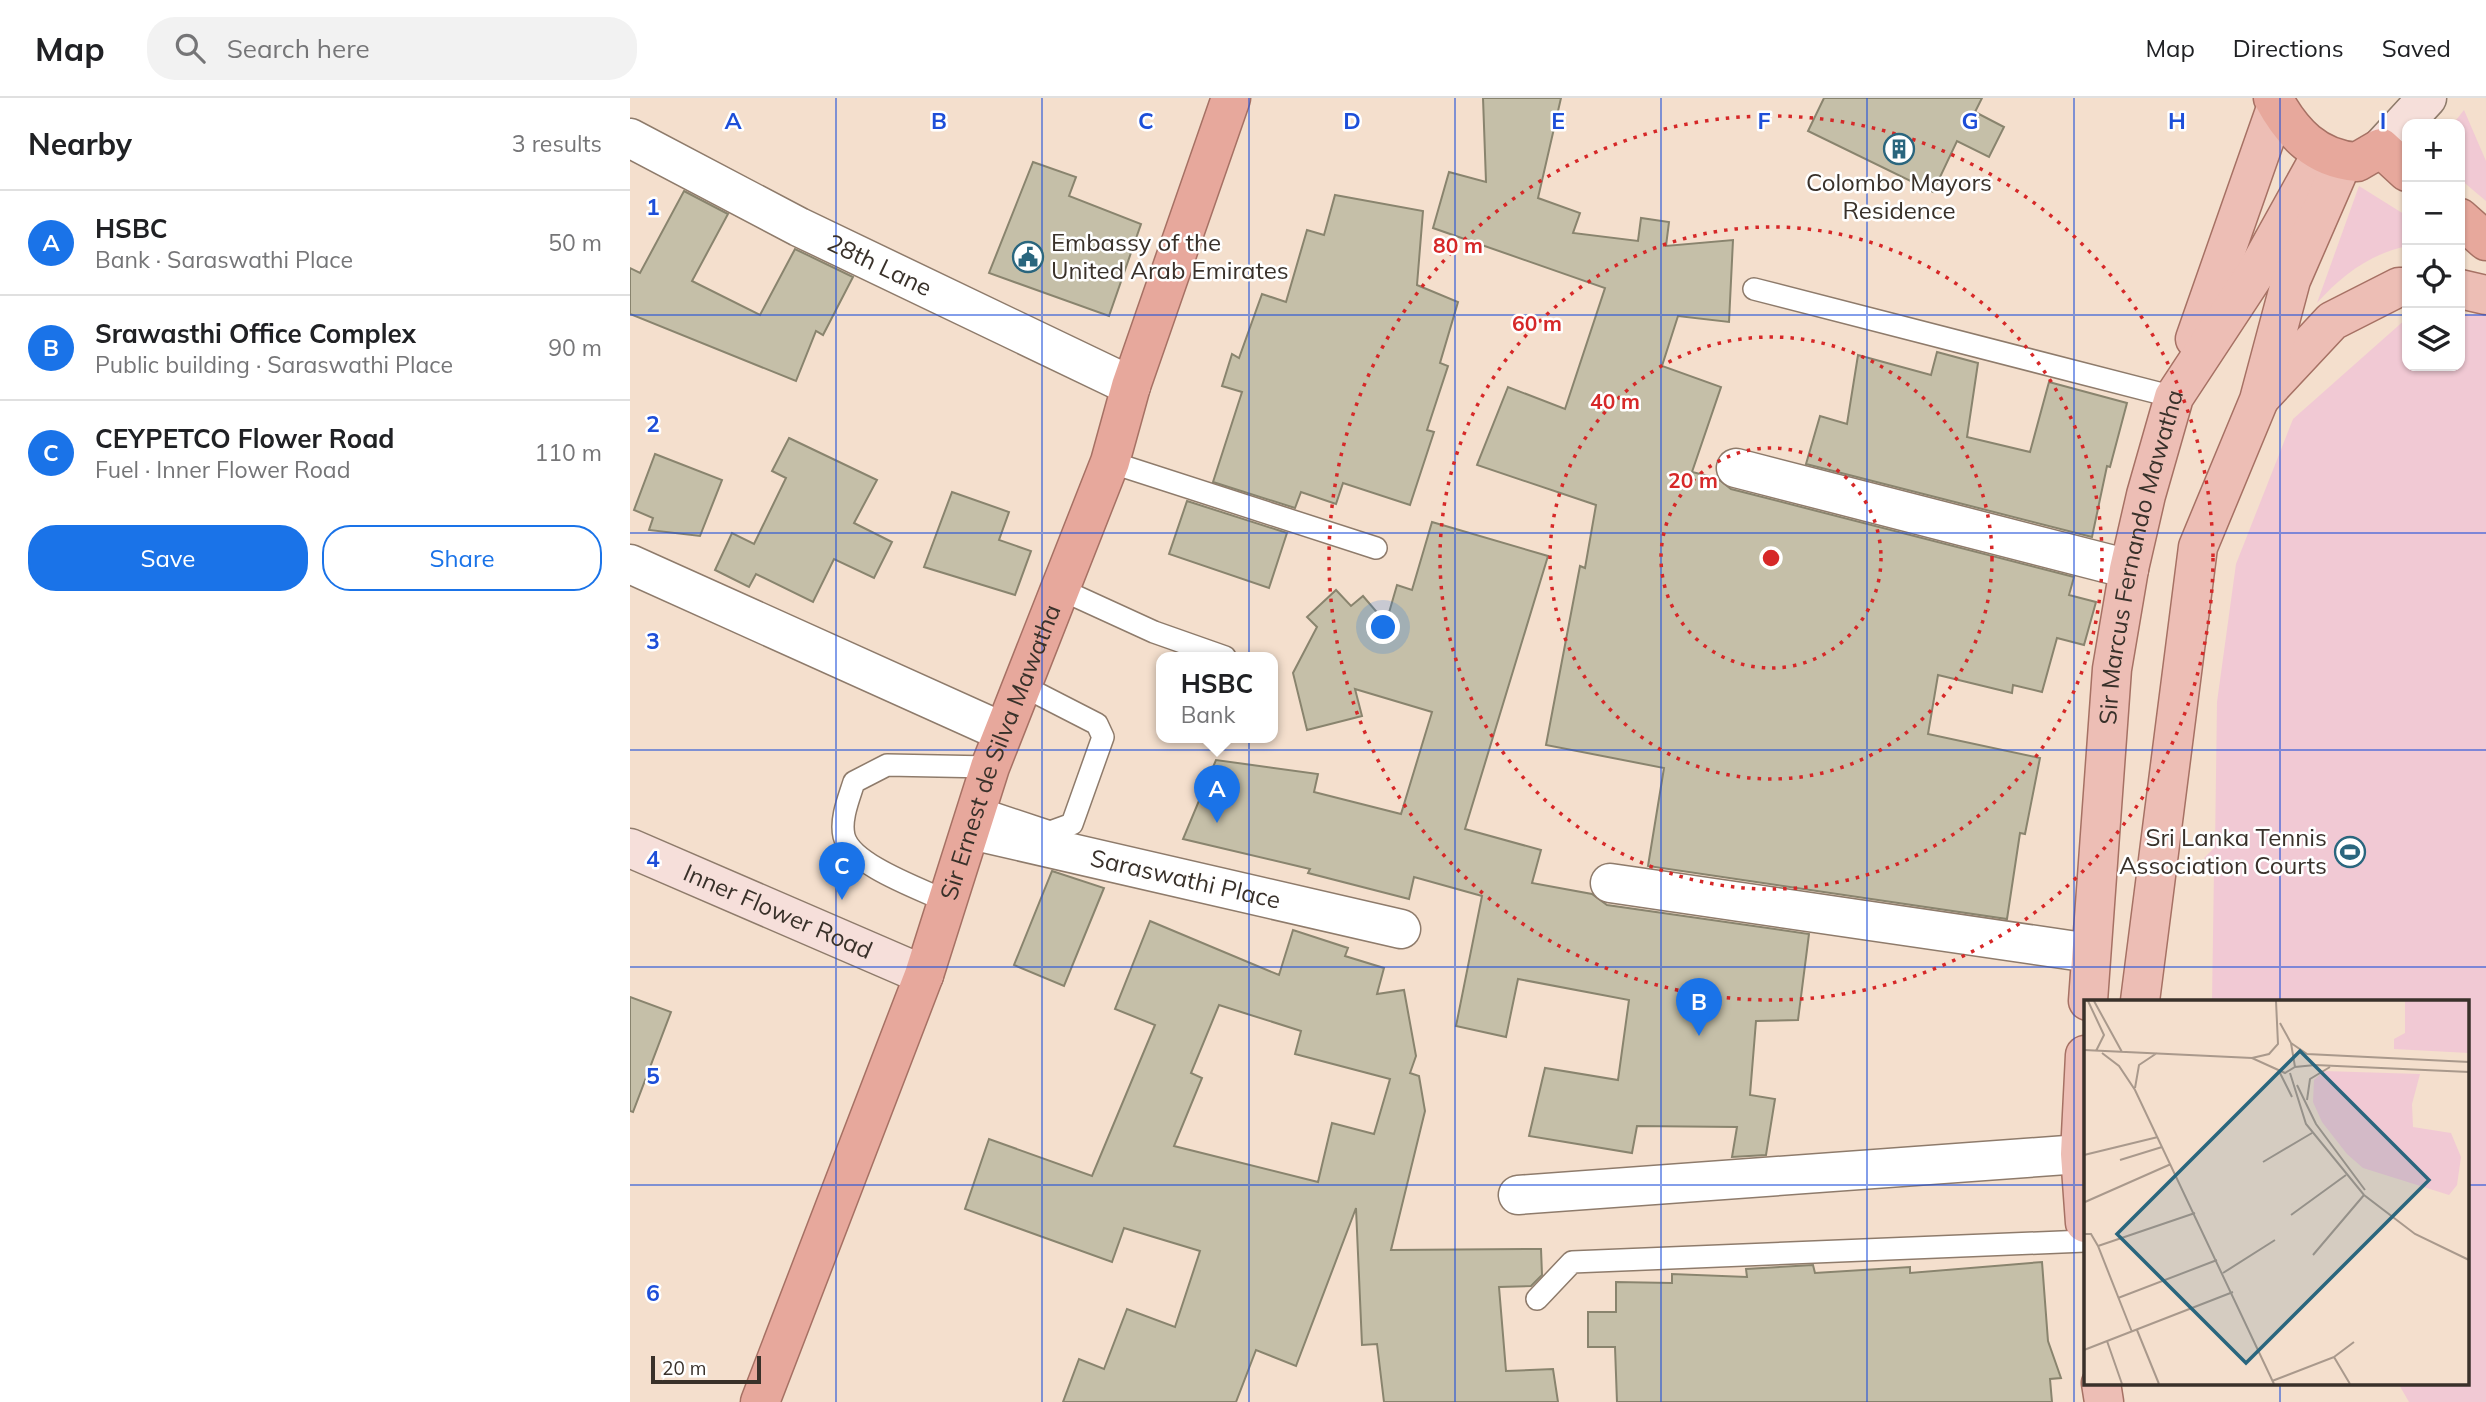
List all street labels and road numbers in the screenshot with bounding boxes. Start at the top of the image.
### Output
street label: 28th Lane [823,227,937,302]
street label: Sir Marcus Fernando Mawatha [2092,386,2189,726]
street label: Sir Ernest de Silva Mawatha [933,600,1067,903]
street label: Saraswathi Place [1088,842,1284,915]
street label: Inner Flower Road [679,857,877,965]

